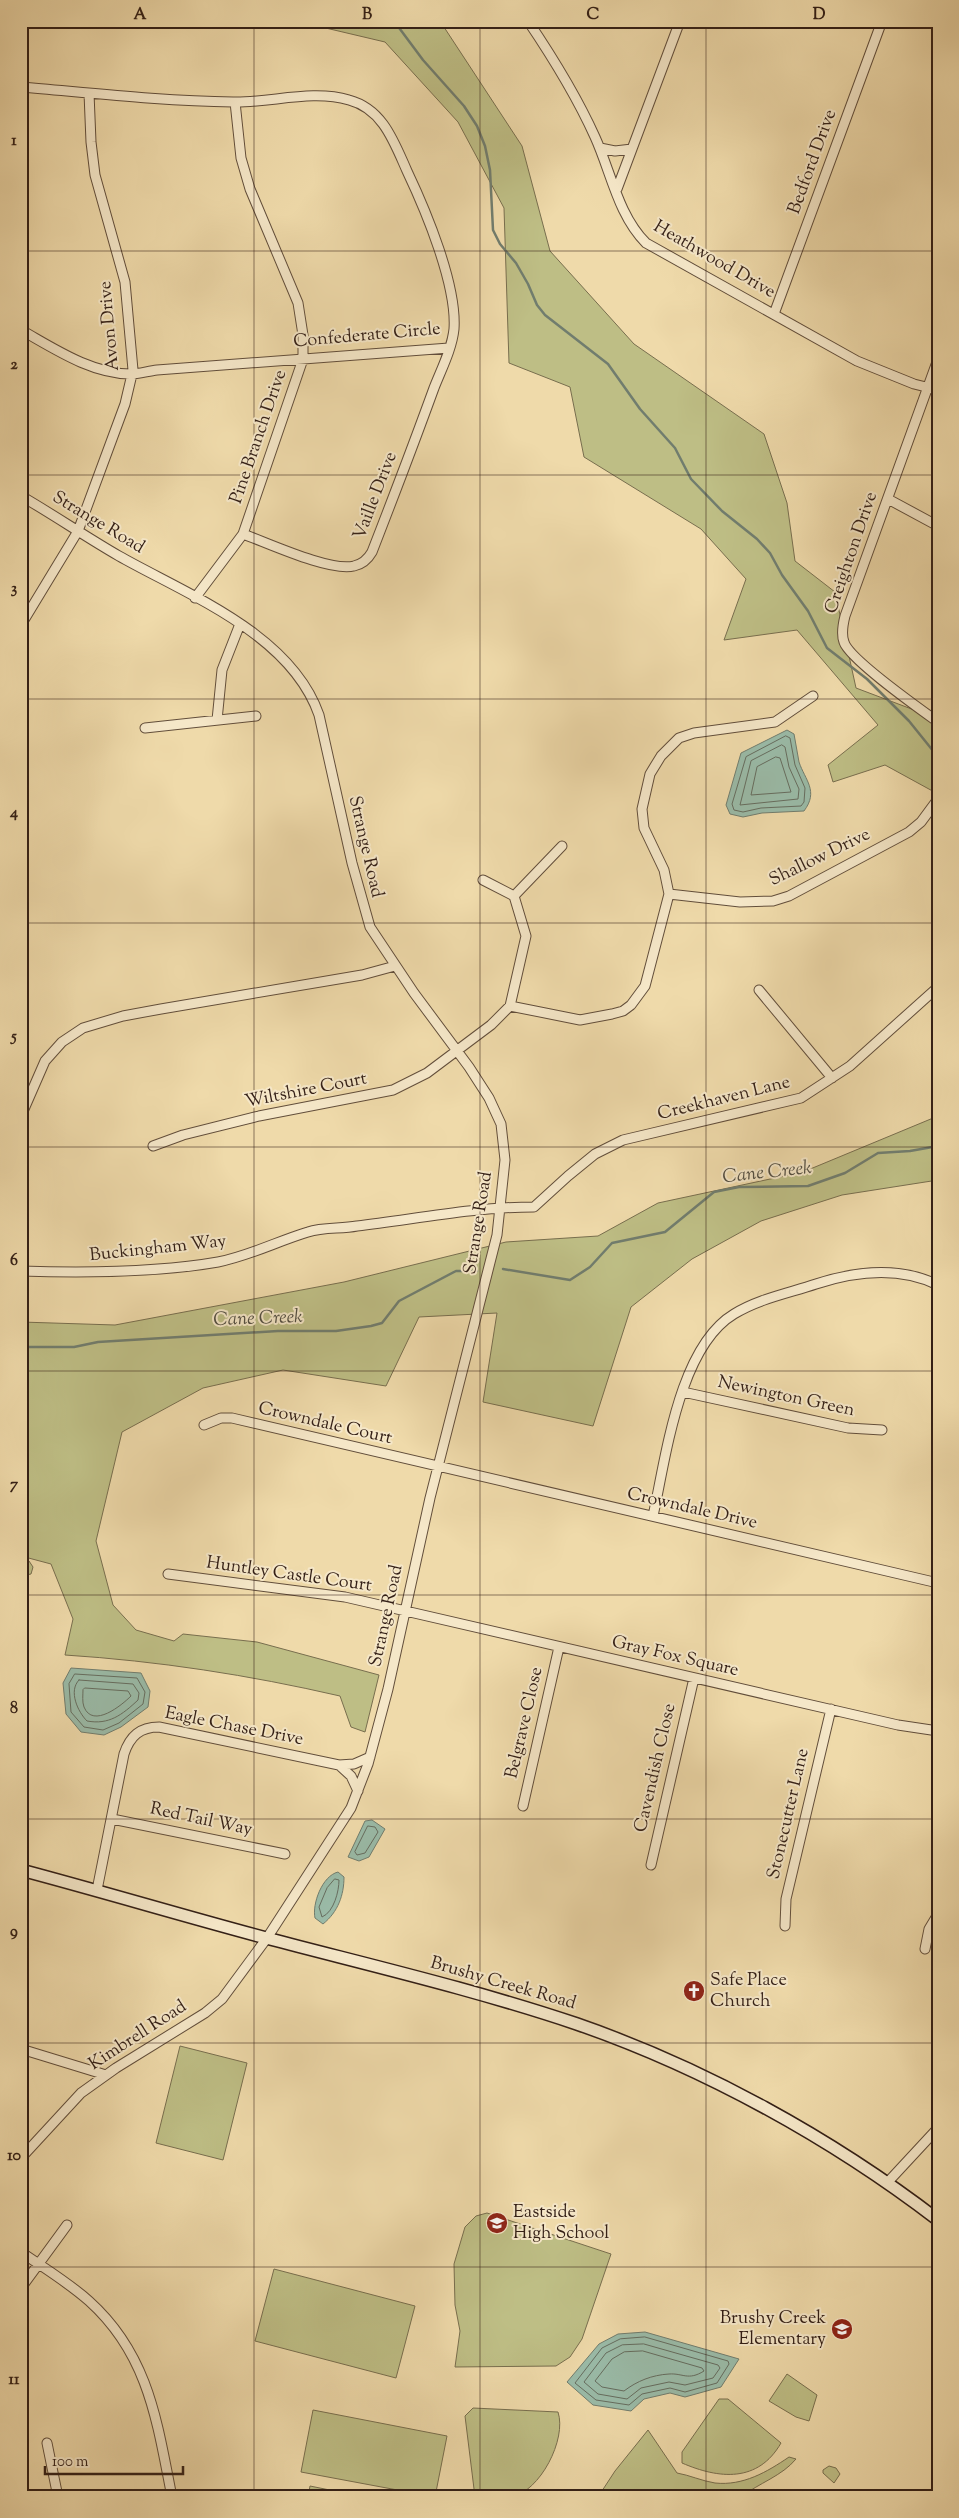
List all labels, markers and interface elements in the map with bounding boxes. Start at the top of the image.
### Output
text: A [134,4,147,27]
text: B [362,4,372,27]
text: C [587,4,600,27]
text: D [813,4,826,27]
street label: Bedford Drive [782,106,844,218]
text: 1 [11,130,17,153]
street label: Heathwood Drive [648,214,780,306]
street label: Avon Drive [93,280,127,372]
street label: Confederate Circle [292,317,442,355]
text: 2 [10,354,18,377]
street label: Pine Branch Drive [224,366,294,508]
street label: Vaille Drive [347,448,405,544]
street label: Strange Road [47,485,149,561]
street label: Creighton Drive [819,489,885,617]
text: 3 [11,578,18,601]
street label: Strange Road [341,794,389,900]
text: 4 [9,802,18,825]
street label: Shallow Drive [765,822,875,894]
text: 5 [9,1026,17,1049]
street label: Wiltshire Court [243,1066,369,1116]
street label: Creekhaven Lane [655,1070,793,1128]
water label: Cane Creek [721,1155,813,1191]
street label: Strange Road [458,1170,500,1276]
street label: Buckingham Way [88,1229,228,1269]
text: 6 [10,1250,18,1273]
water label: Cane Creek [213,1304,304,1334]
street label: Newington Green [715,1370,857,1424]
street label: Crowndale Court [255,1396,395,1452]
text: 7 [10,1474,19,1497]
street label: Crowndale Drive [624,1481,760,1537]
street label: Huntley Castle Court [205,1551,373,1599]
street label: Strange Road [363,1563,411,1669]
street label: Gray Fox Square [609,1630,741,1684]
street label: Belgrave Close [500,1665,550,1781]
text: 8 [10,1698,18,1721]
street label: Eagle Chase Drive [162,1701,306,1753]
street label: Cavendish Close [629,1701,683,1835]
street label: Stonecutter Lane [761,1746,817,1882]
street label: Red Tail Way [147,1796,255,1844]
text: 9 [10,1921,18,1944]
street label: Brushy Creek Road [427,1951,579,2017]
place label: Safe Place Church [710,1968,787,2015]
church icon: Safe Place Church [682,1979,706,2003]
street label: Kimbrell Road [84,1995,192,2077]
text: 10 [7,2145,21,2168]
place label: Eastside High School [513,2200,609,2247]
school or university icon: Eastside High School [485,2211,509,2235]
place label: Brushy Creek Elementary [720,2306,826,2353]
school or university icon: Brushy Creek Elementary [830,2317,854,2341]
text: 11 [9,2369,20,2392]
scale bar [45,2443,182,2475]
text: 100 m [52,2452,89,2473]

